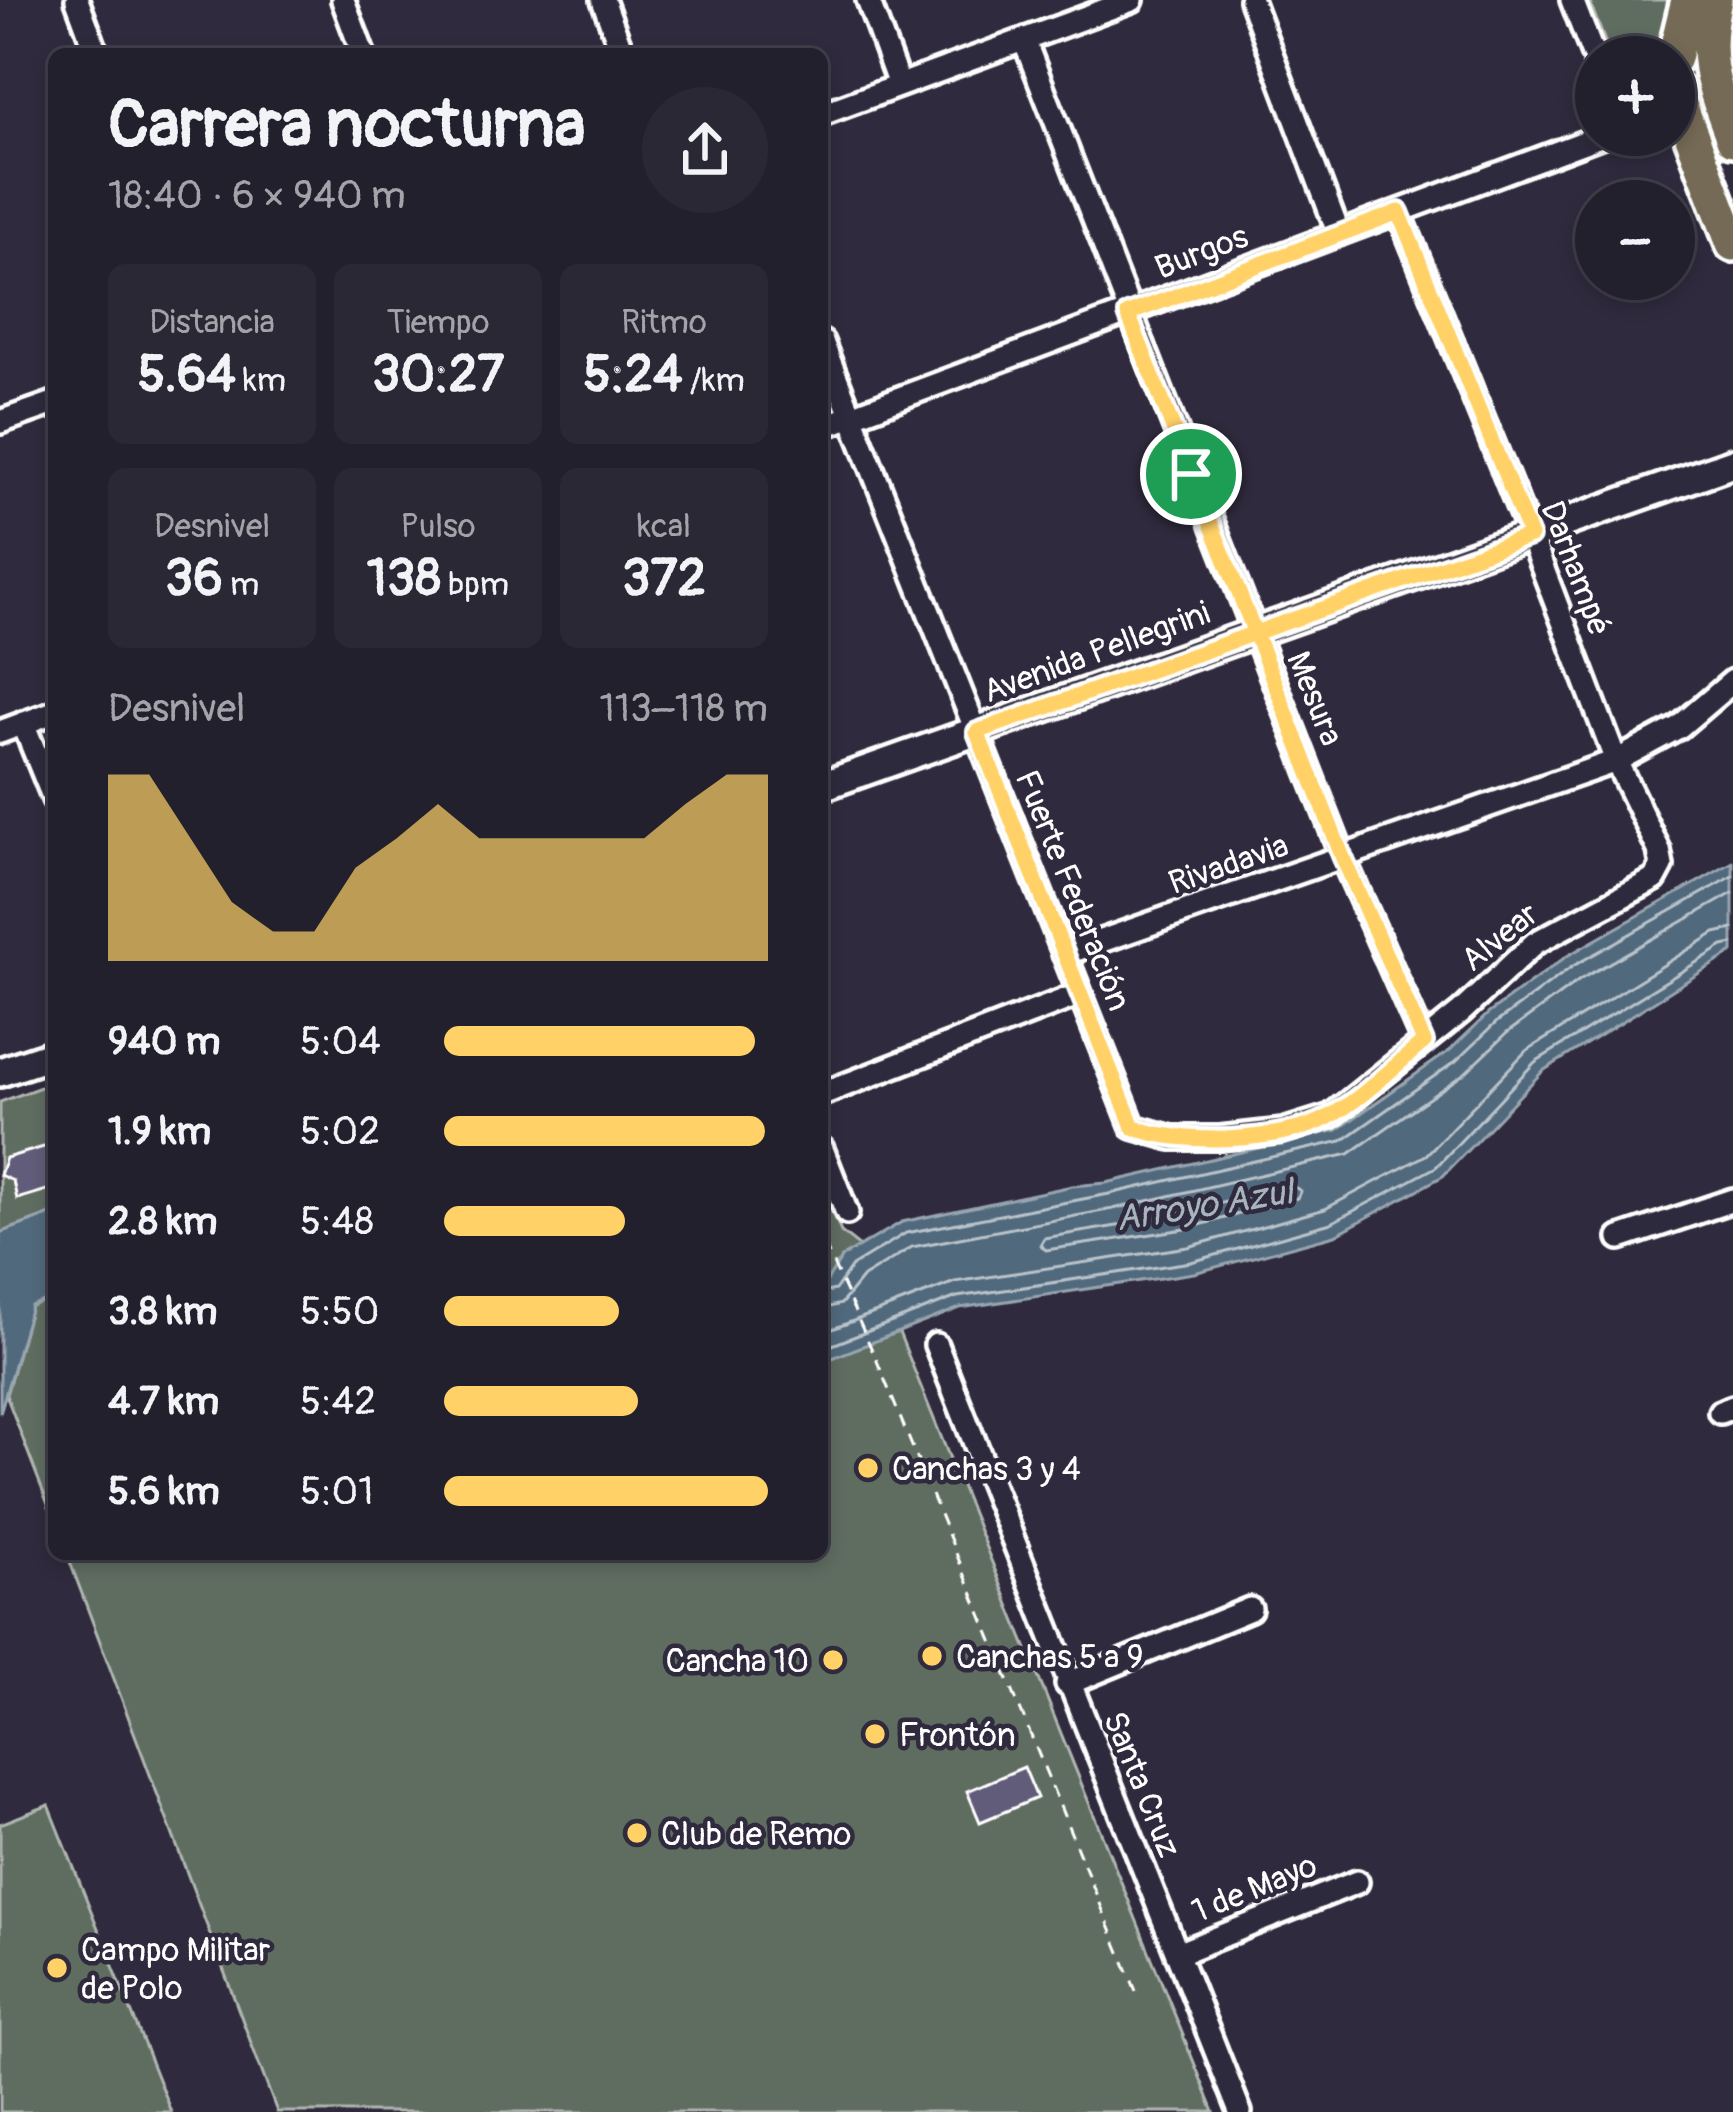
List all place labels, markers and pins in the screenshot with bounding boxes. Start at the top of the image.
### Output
pin [1140,423,1242,525]
place label: Canchas 3 y 4 [892,1449,1081,1490]
marker: Canchas 3 y 4 [855,1455,881,1481]
place label: Canchas 5 a 9 [956,1637,1143,1678]
place label: Cancha 10 [665,1641,809,1682]
marker: Canchas 5 a 9 [919,1643,945,1669]
marker: Cancha 10 [820,1647,846,1673]
place label: Frontón [899,1715,1016,1756]
marker: Frontón [862,1721,888,1747]
place label: Club de Remo [661,1814,851,1855]
marker: Club de Remo [624,1820,650,1846]
place label: Campo Militar de Polo [81,1930,270,2009]
marker: Campo Militar de Polo [44,1955,70,1981]

